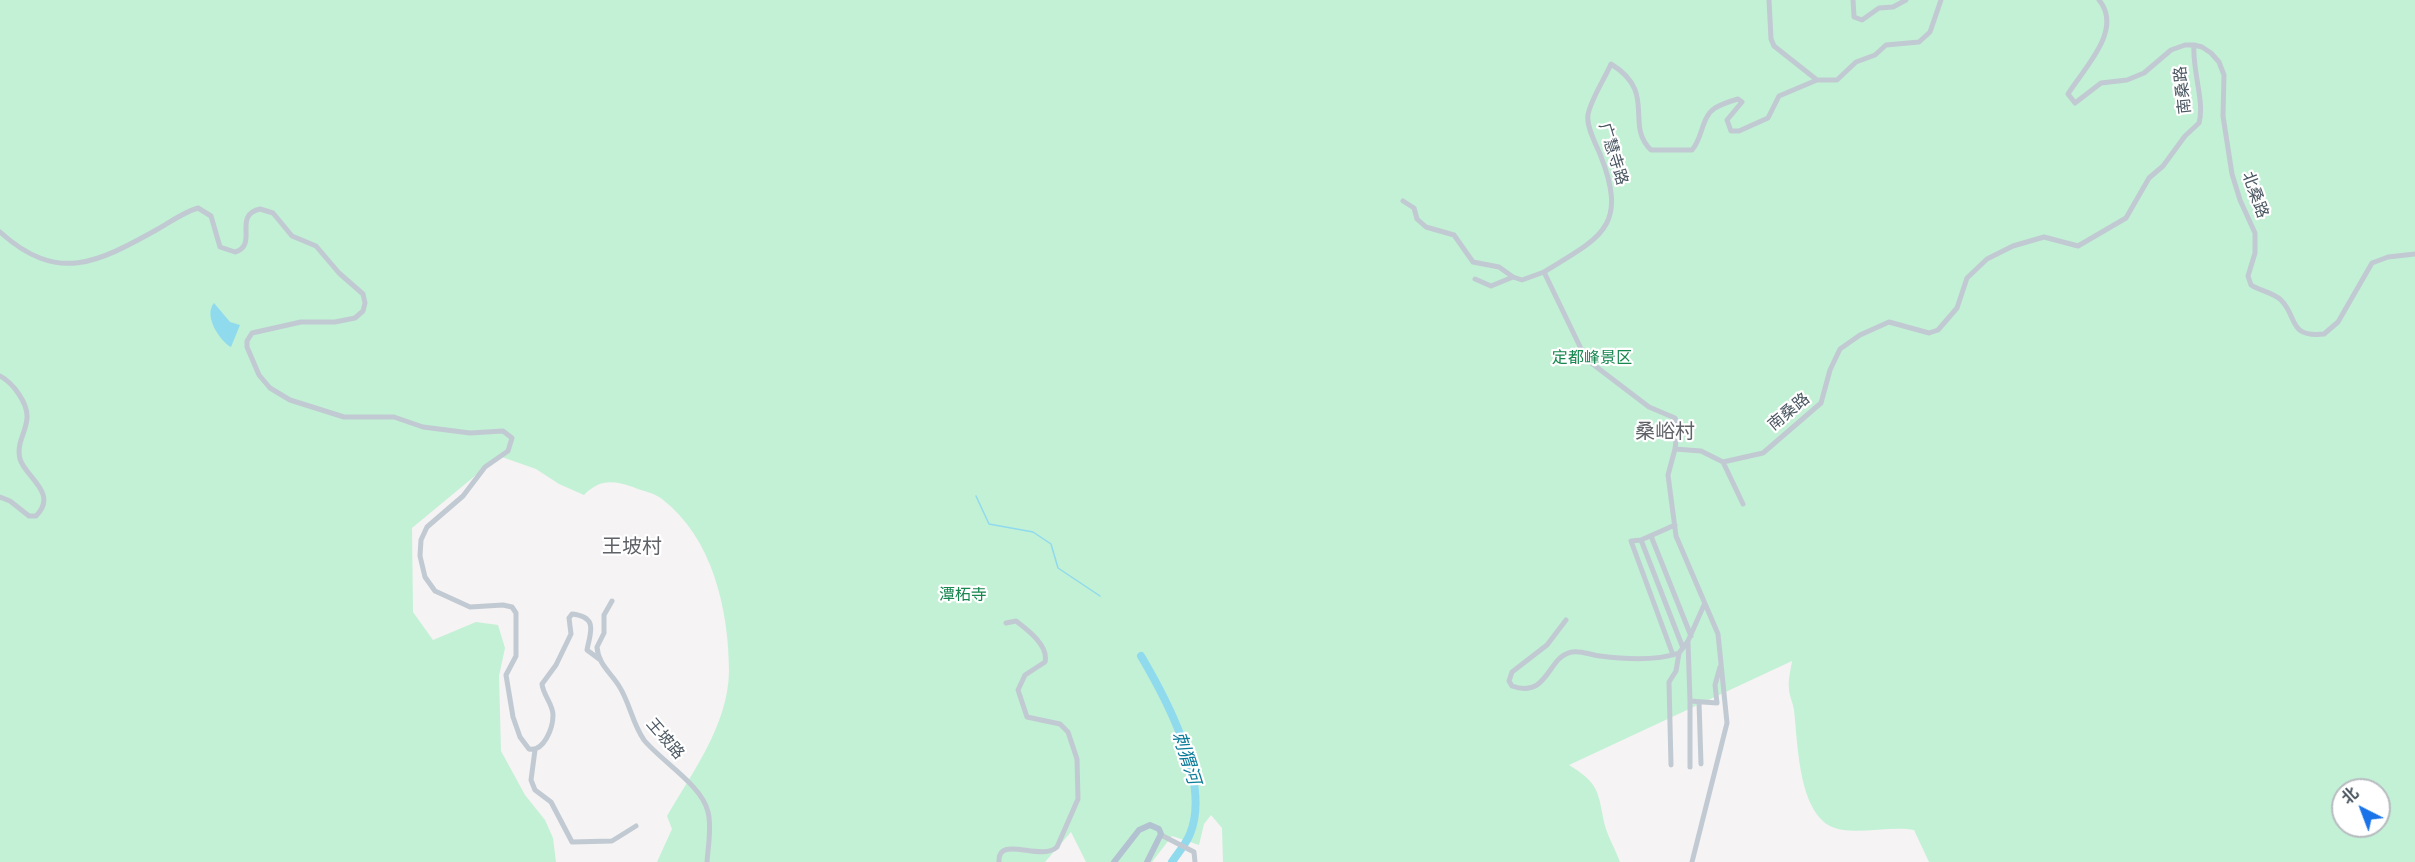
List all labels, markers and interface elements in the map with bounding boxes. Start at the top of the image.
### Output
street label: 南桑路 [2171,65,2195,115]
street label: 广慧寺路 [1594,121,1632,187]
street label: 北桑路 [2238,169,2272,221]
park label: 定都峰景区 [1552,348,1632,368]
street label: 南桑路 [1764,389,1814,435]
district label: 桑峪村 [1635,420,1695,444]
district label: 王坡村 [602,535,662,559]
park label: 潭柘寺 [939,585,987,605]
street label: 王坡路 [642,715,688,763]
water label: 刺猬河 [1167,729,1205,787]
north arrow [2331,778,2391,838]
text: 北 [2338,783,2362,808]

